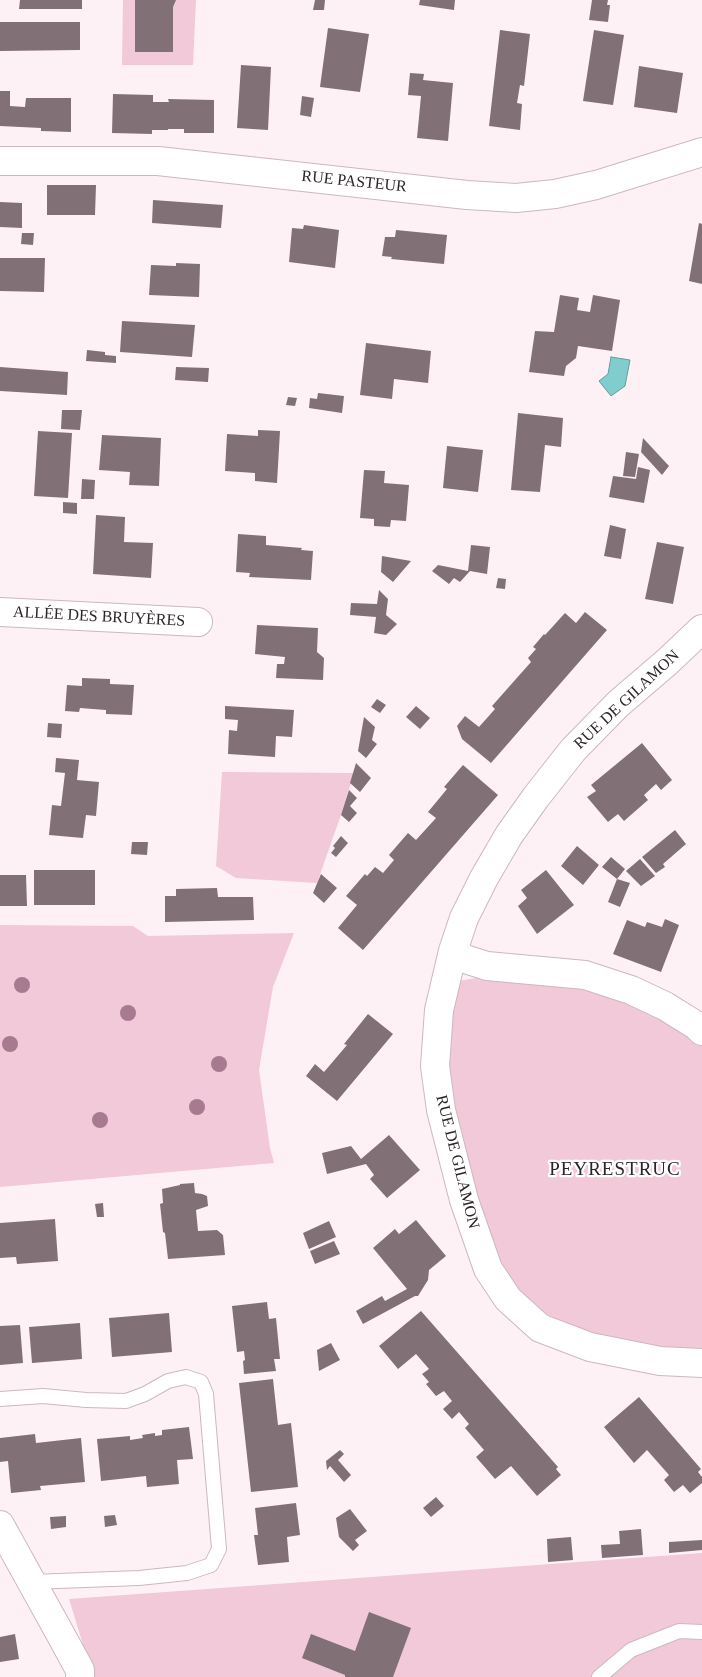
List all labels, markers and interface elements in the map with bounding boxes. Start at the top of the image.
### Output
street label: RUE PASTEUR [300,167,408,197]
street label: ALLÉE DES BRUYÈRES [12,603,186,631]
street label: RUE DE GILAMON [570,646,684,754]
street label: RUE DE GILAMON [431,1093,483,1231]
district label: PEYRESTRUC [548,1159,682,1181]

